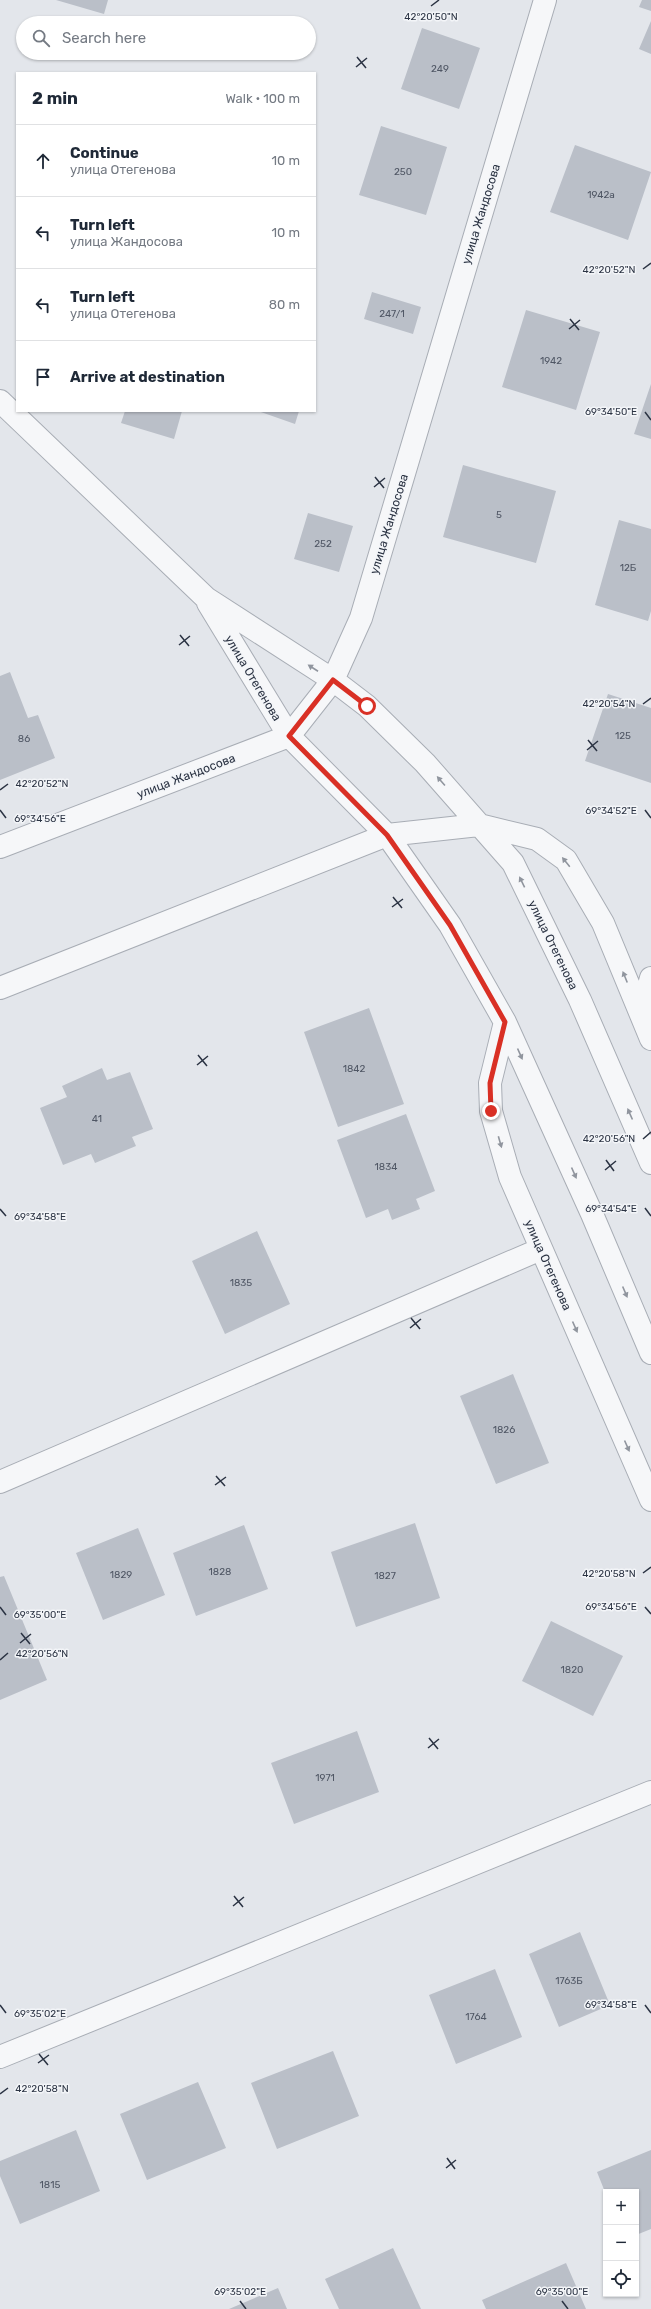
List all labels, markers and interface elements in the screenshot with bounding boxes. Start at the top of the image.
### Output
text: 42°20'50"N [404,11,458,23]
search box [16,16,316,60]
icon: search [30,27,52,49]
text: Search here [62,29,146,47]
house number: 249 [431,63,449,75]
text: 2 min [32,88,78,108]
text: Walk · 100 m [225,91,300,106]
text: Continue [70,144,139,162]
icon: ahead [32,150,54,172]
text: 10 m [271,153,300,168]
text: улица Отегенова [70,162,176,177]
street label: улица Жандосова [459,162,503,266]
house number: 250 [394,166,412,178]
house number: 1942а [587,189,615,201]
text: Turn left [70,216,135,234]
icon: left [32,222,54,244]
text: 10 m [271,225,300,240]
text: улица Жандосова [70,234,183,249]
text: 42°20'52"N [583,264,635,276]
text: Turn left [70,288,135,306]
icon: left [32,294,54,316]
text: 80 m [269,297,300,312]
text: улица Отегенова [70,306,176,321]
house number: 247/1 [379,308,405,320]
house number: 1942 [540,355,562,367]
icon: arrive [32,366,54,388]
text: Arrive at destination [70,368,225,386]
text: 69°34'50"E [585,406,637,418]
street label: улица Жандосова [367,472,411,576]
house number: 5 [496,509,502,521]
house number: 252 [314,538,332,550]
house number: 12Б [620,562,637,574]
street label: улица Отегенова [222,633,284,723]
one-way arrow [307,664,319,671]
route start [358,697,376,715]
text: 42°20'54"N [583,698,636,710]
house number: 125 [615,730,631,742]
house number: 86 [18,733,30,745]
street label: улица Жандосова [135,751,237,801]
one-way arrow [437,777,446,786]
text: 42°20'52"N [16,778,68,790]
text: 69°34'52"E [585,805,637,817]
text: 69°34'56"E [14,813,66,825]
one-way arrow [562,857,570,868]
one-way arrow [519,876,525,888]
street label: улица Отегенова [525,898,581,992]
one-way arrow [622,971,628,983]
one-way arrow [517,1049,523,1060]
house number: 1842 [343,1063,365,1075]
route end [482,1102,500,1120]
one-way arrow [627,1109,633,1120]
house number: 41 [92,1113,102,1125]
text: 42°20'56"N [583,1133,635,1145]
one-way arrow [497,1136,503,1148]
house number: 1834 [375,1161,397,1173]
one-way arrow [571,1167,577,1178]
text: 69°34'54"E [585,1203,637,1215]
text: 69°34'58"E [14,1211,66,1223]
street label: улица Отегенова [522,1218,574,1312]
house number: 1835 [230,1277,252,1289]
one-way arrow [623,1286,629,1298]
one-way arrow [572,1321,578,1332]
house number: 1826 [493,1424,515,1436]
one-way arrow [624,1440,631,1452]
house number: 1828 [209,1566,231,1578]
text: 42°20'58"N [582,1568,636,1580]
house number: 1829 [110,1569,132,1581]
house number: 1827 [374,1570,396,1582]
text: 69°34'56"E [585,1601,637,1613]
text: 69°35'00"E [14,1609,66,1621]
text: 42°20'56"N [16,1648,68,1660]
house number: 1820 [561,1664,583,1676]
house number: 1971 [315,1772,335,1784]
house number: 1763Б [555,1975,583,1987]
text: 69°34'58"E [585,1999,637,2011]
text: 69°35'02"E [14,2008,66,2020]
house number: 1764 [465,2011,487,2023]
text: 42°20'58"N [15,2083,69,2095]
house number: 1815 [40,2179,60,2191]
map controls [603,2189,639,2297]
button: + [603,2189,639,2225]
button: − [603,2225,639,2261]
button: locate [603,2261,639,2297]
text: 69°35'02"E [214,2286,266,2298]
text: 69°35'00"E [536,2286,588,2298]

